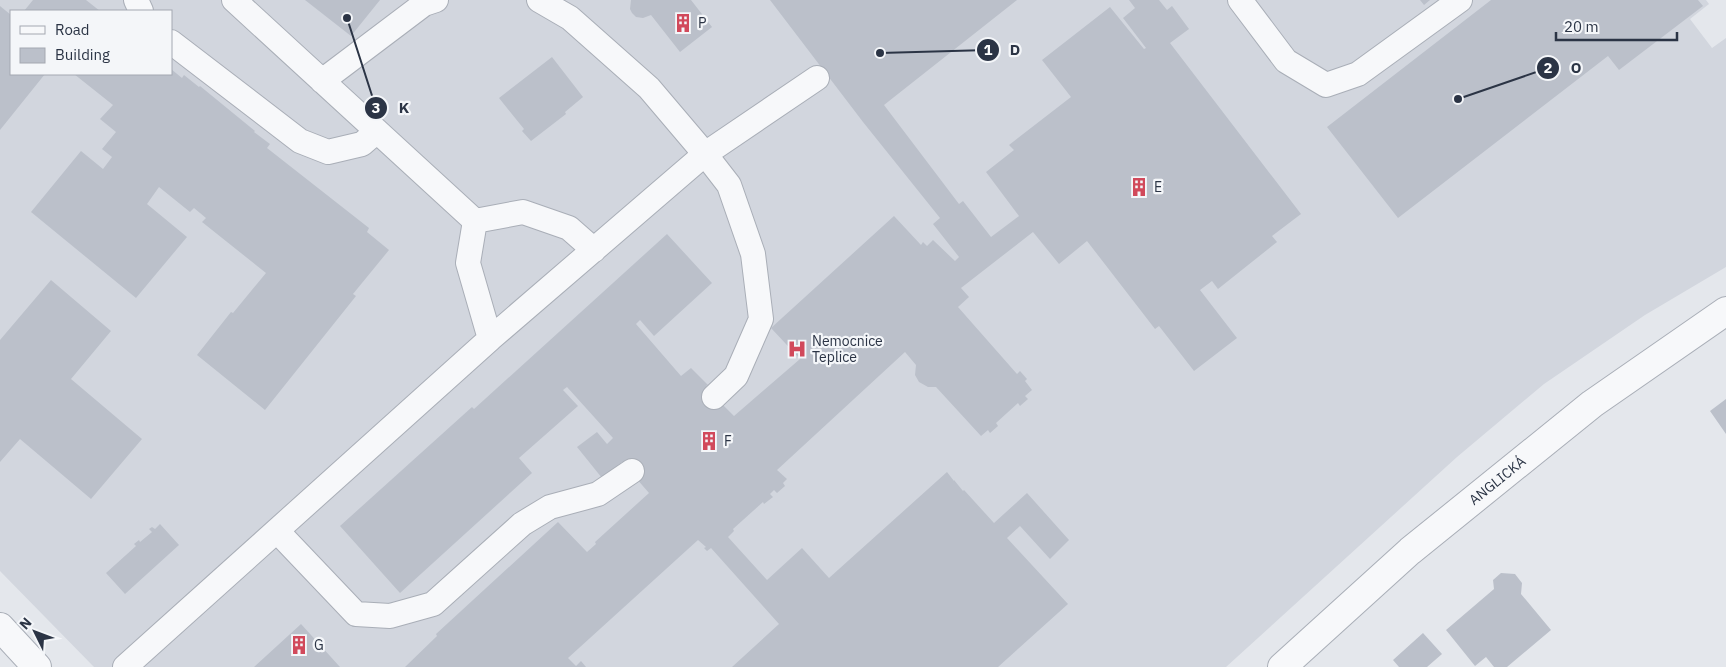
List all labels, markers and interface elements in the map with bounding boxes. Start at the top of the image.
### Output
legend [10,10,172,75]
scale bar [1556,10,1677,42]
building icon: P [672,12,694,34]
place label: P [698,14,706,32]
text: 20 m [1564,17,1599,36]
text: Road [55,20,90,39]
callout: D [975,35,1031,65]
text: 1 [983,40,993,59]
text: D [1010,40,1020,59]
text: Building [55,45,110,64]
callout: O [1536,53,1592,83]
text: 2 [1543,58,1553,77]
text: O [1571,58,1581,77]
callout: K [364,93,419,123]
text: 3 [371,98,381,117]
text: K [399,98,410,117]
building icon: E [1128,176,1150,198]
place label: E [1154,178,1162,196]
place label: Nemocnice Teplice [812,332,883,366]
hospital icon: Nemocnice Teplice [786,338,808,360]
building icon: F [698,430,720,452]
place label: F [724,432,732,450]
street label: ANGLICKÁ [1465,451,1529,509]
north arrow [10,607,60,657]
text: N [15,614,35,633]
building icon: G [288,634,310,656]
place label: G [314,636,324,654]

